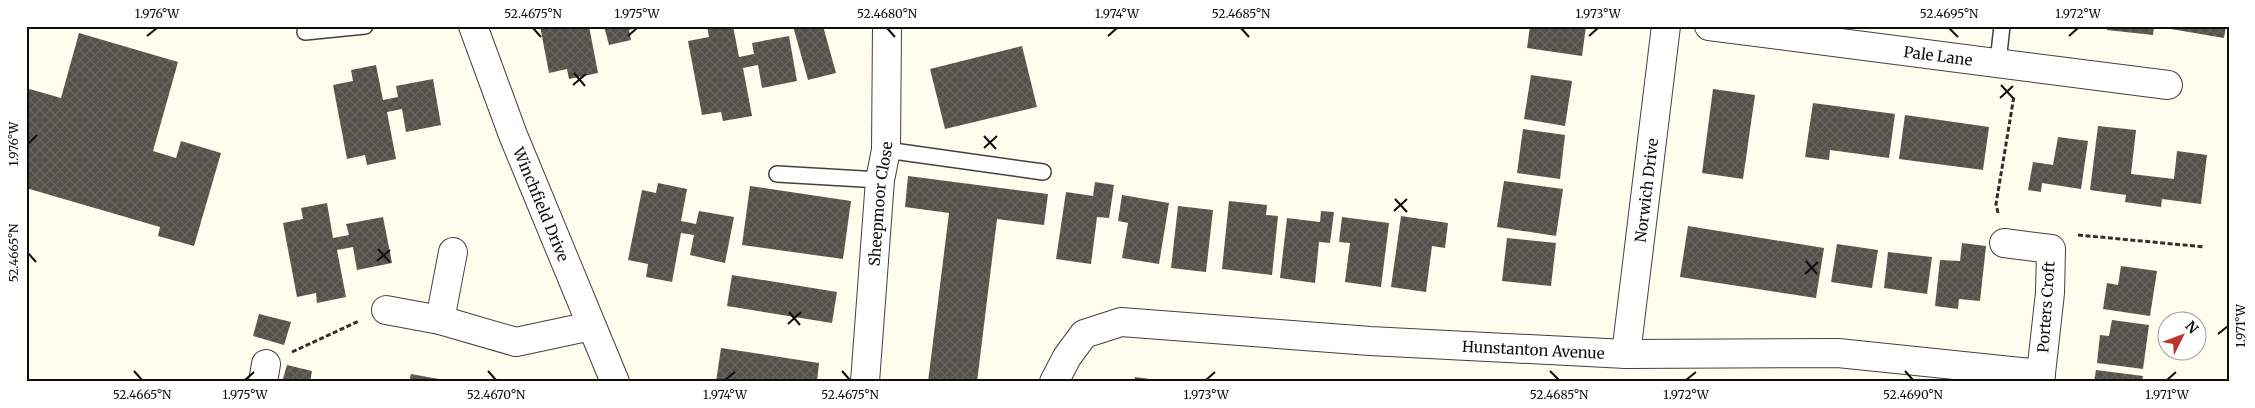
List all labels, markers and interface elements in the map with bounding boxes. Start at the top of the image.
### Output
text: 1.976°W [135,6,180,21]
text: 52.4675°N [504,6,562,21]
text: 1.975°W [614,6,661,21]
text: 52.4680°N [857,6,918,21]
text: 1.974°W [1095,6,1140,21]
text: 52.4685°N [1212,6,1271,21]
text: 1.973°W [1575,6,1622,21]
text: 52.4695°N [1920,6,1979,21]
text: 1.972°W [2055,6,2102,21]
street label: Pale Lane [1903,42,1974,69]
text: 1.976°W [6,121,21,166]
street label: Norwich Drive [1630,137,1662,243]
street label: Sheepmoor Close [864,141,896,267]
street label: Winchfield Drive [509,143,574,264]
text: 52.4665°N [6,223,21,282]
street label: Porters Croft [2033,260,2059,354]
text: 1.971°W [2233,303,2248,348]
north arrow [2158,310,2208,360]
text: N [2181,317,2202,337]
street label: Hunstanton Avenue [1462,336,1605,362]
text: 52.4665°N [113,387,172,402]
text: 1.975°W [222,387,269,402]
text: 52.4670°N [467,387,526,402]
text: 1.974°W [703,387,748,402]
text: 52.4675°N [821,387,879,402]
text: 1.973°W [1183,387,1230,402]
text: 52.4685°N [1530,387,1589,402]
text: 1.972°W [1663,387,1710,402]
text: 52.4690°N [1883,387,1944,402]
text: 1.971°W [2145,387,2190,402]

